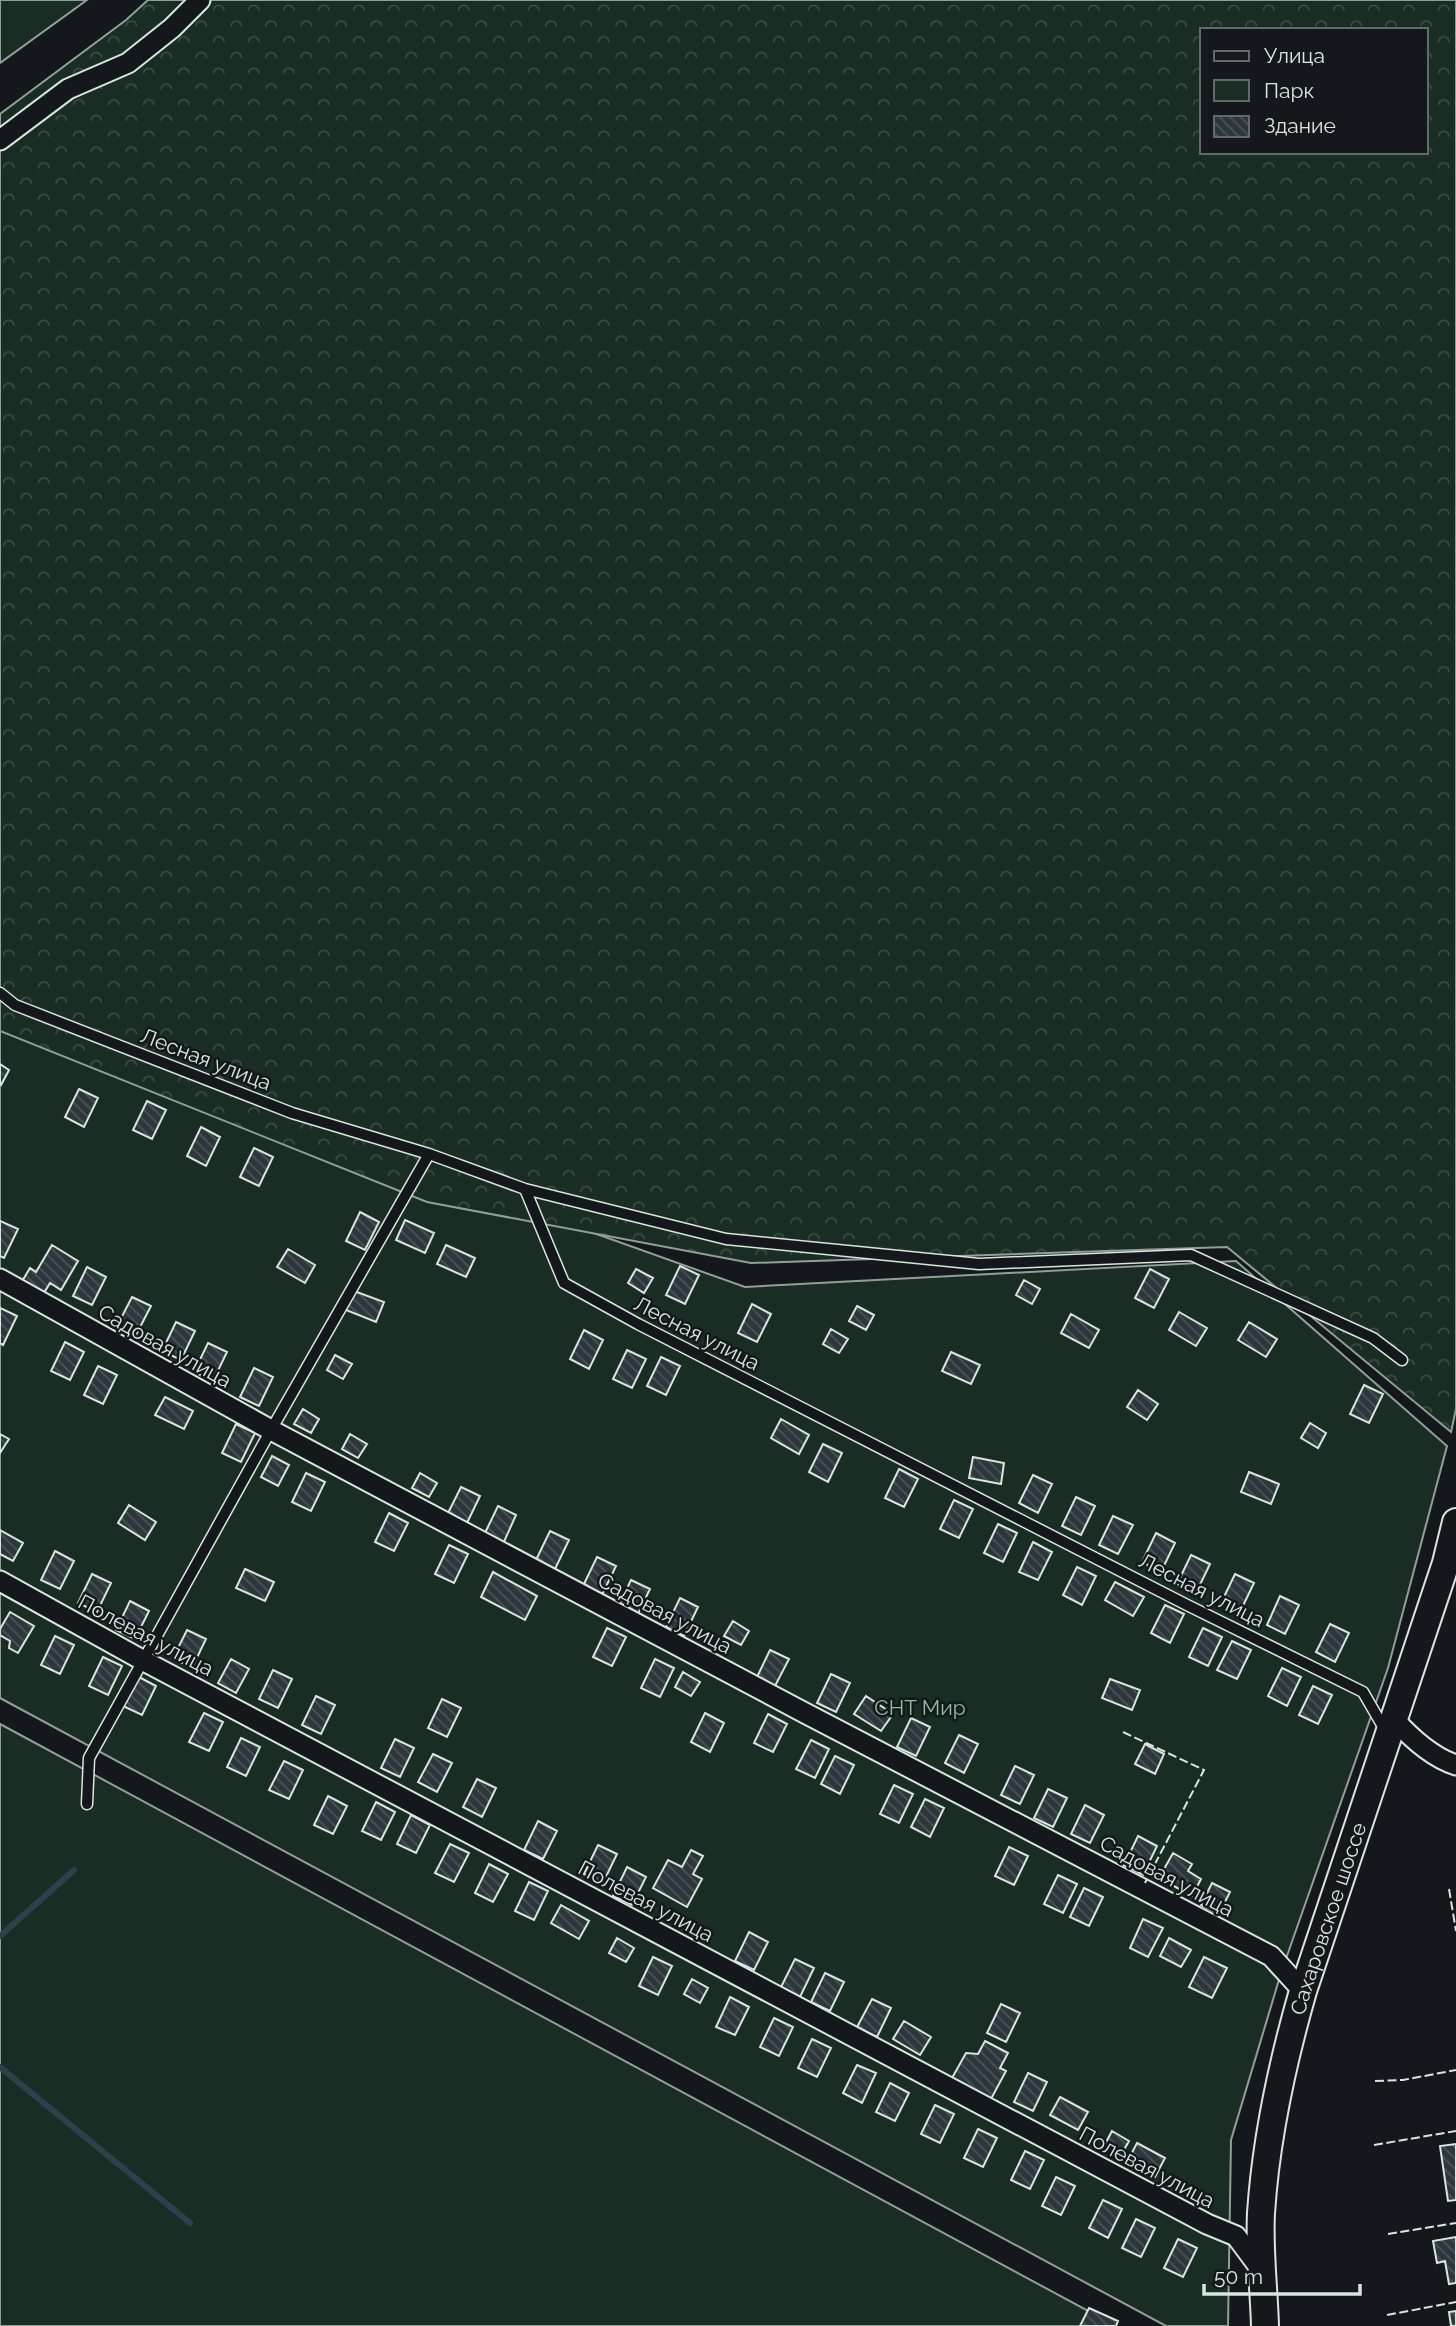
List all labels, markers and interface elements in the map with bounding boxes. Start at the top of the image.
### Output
legend [1200,28,1428,154]
text: Улица [1264,43,1325,68]
text: Парк [1264,78,1314,103]
text: Здание [1264,113,1336,138]
street label: Лесная улица [137,1023,275,1095]
street label: Лесная улица [630,1291,764,1375]
street label: Садовая улица [94,1299,236,1393]
street label: Лесная улица [1135,1548,1269,1632]
street label: Садовая улица [594,1567,736,1659]
street label: Полевая улица [74,1589,218,1681]
park label: СНТ Мир [874,1695,966,1720]
street label: Сахаровское шоссе [1284,1819,1371,2017]
street label: Садовая улица [1096,1830,1238,1922]
street label: Полевая улица [574,1855,718,1947]
street label: Полевая улица [1075,2121,1219,2213]
scale bar [1204,2252,1360,2296]
text: 50 m [1214,2264,1263,2289]

